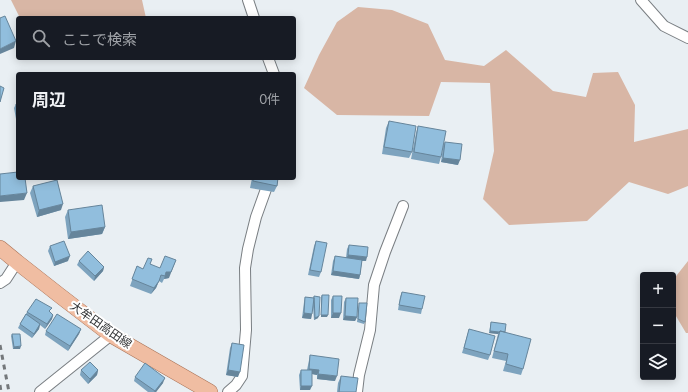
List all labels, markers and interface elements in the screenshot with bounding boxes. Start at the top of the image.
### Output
search box [16,16,296,60]
icon: search [30,27,52,49]
text: ここで検索 [62,30,137,48]
text: 周辺 [32,89,66,110]
text: 0件 [259,91,280,107]
map controls [640,272,676,380]
button: + [640,272,676,308]
street label: 大牟田高田線 [67,298,135,351]
button: − [640,308,676,344]
button: layers [640,344,676,380]

